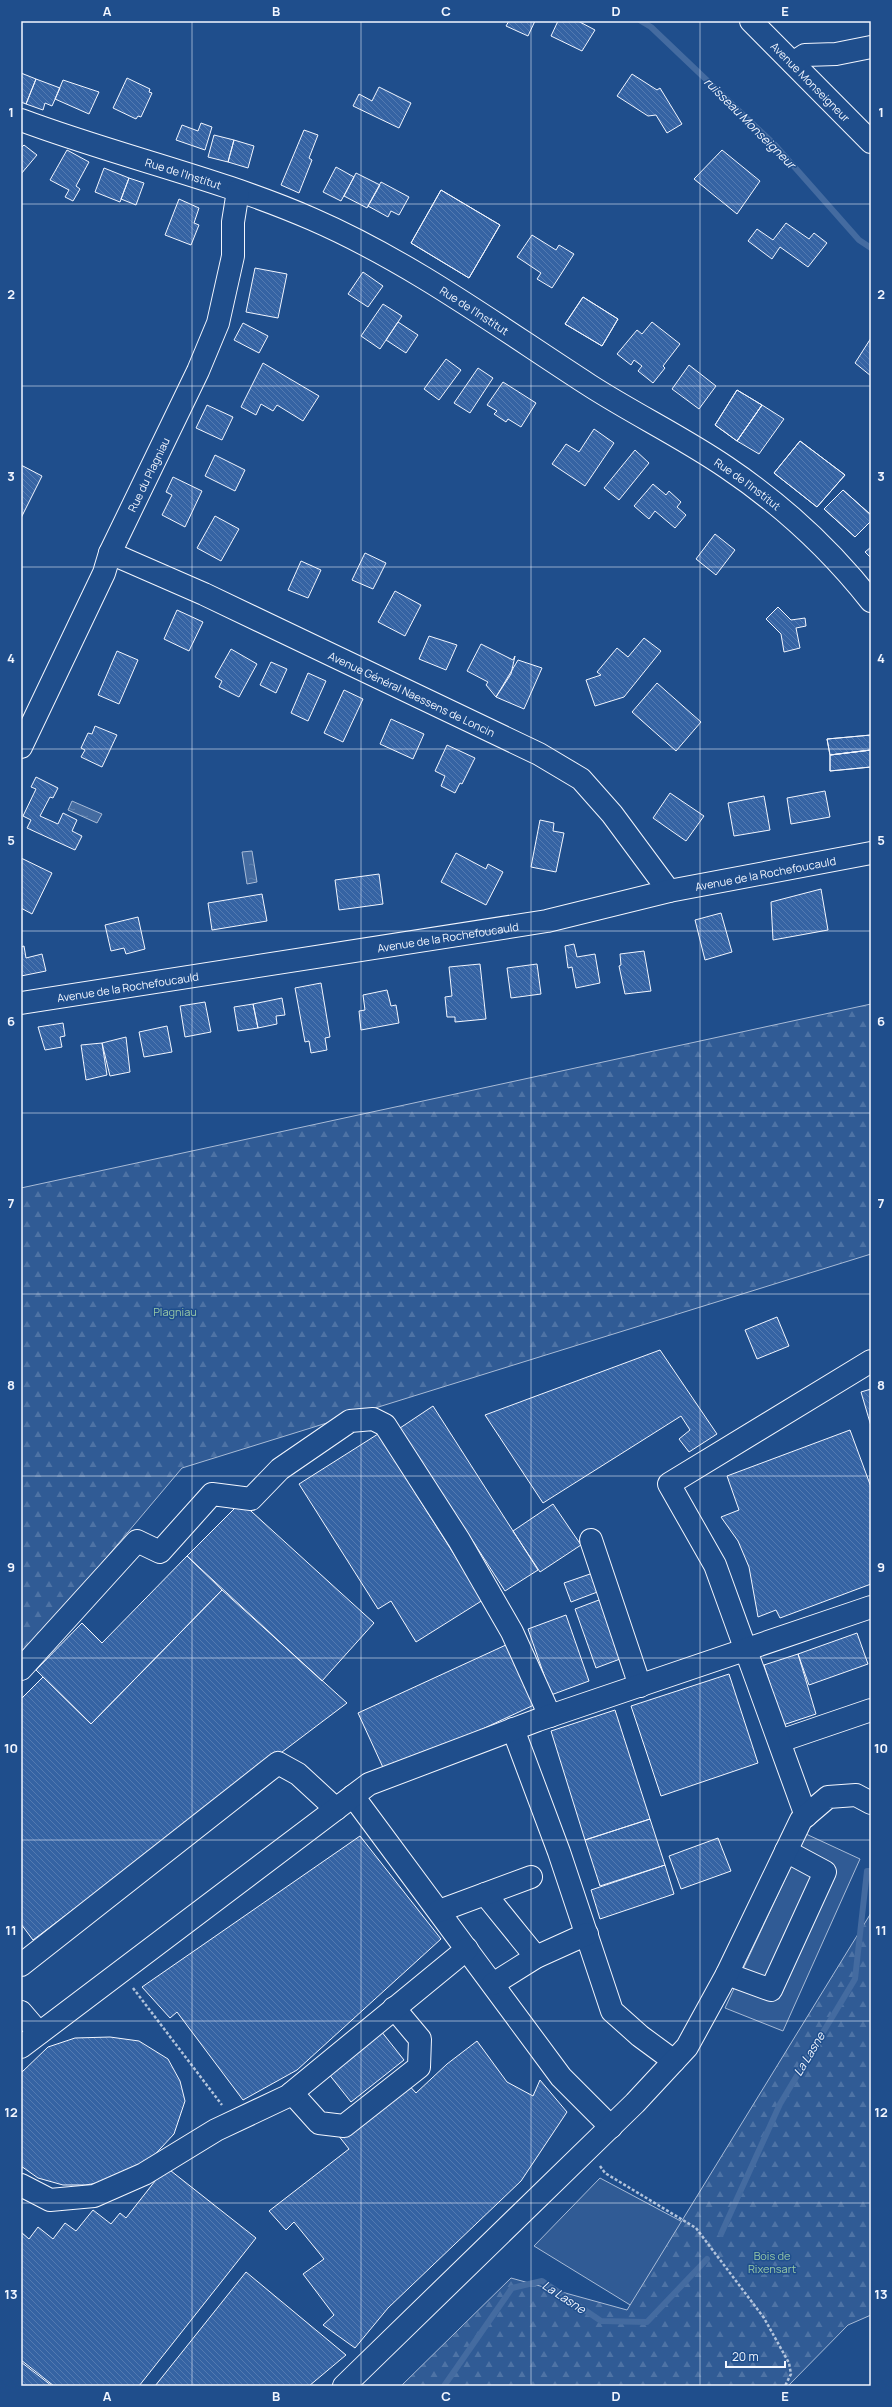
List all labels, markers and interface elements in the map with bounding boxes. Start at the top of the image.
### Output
text: A [103,2,112,20]
text: B [272,2,280,20]
text: C [441,2,451,20]
text: D [611,2,621,20]
text: E [781,2,789,20]
street label: Avenue Monseigneur [768,38,854,125]
water label: ruisseau Monseigneur [700,73,801,174]
text: 1 [8,103,14,121]
text: 1 [878,103,884,121]
street label: Rue de l'Institut [144,154,224,192]
street label: Rue de l'Institut [437,282,512,338]
text: 2 [7,285,15,303]
text: 2 [877,285,885,303]
street label: Rue du Plagniau [124,435,172,514]
street label: Rue de l'Institut [712,454,784,513]
text: 3 [7,467,15,485]
text: 3 [877,467,885,485]
street label: Avenue Général Naessens de Loncin [326,647,498,740]
text: 4 [7,649,15,667]
text: 4 [877,649,885,667]
text: 5 [7,831,15,849]
text: 5 [877,831,885,849]
street label: Avenue de la Rochefoucauld [694,852,837,893]
street label: Avenue de la Rochefoucauld [376,918,520,955]
street label: Avenue de la Rochefoucauld [56,968,200,1005]
text: 6 [7,1012,15,1030]
text: 6 [877,1012,885,1030]
text: 7 [8,1194,15,1212]
text: 7 [878,1194,885,1212]
park label: Plagniau [153,1304,197,1319]
text: 8 [7,1376,15,1394]
text: 8 [877,1376,885,1394]
text: 9 [7,1558,15,1576]
text: 9 [877,1558,885,1576]
text: 10 [4,1739,18,1757]
text: 10 [874,1739,888,1757]
text: 11 [5,1921,17,1939]
text: 11 [875,1921,887,1939]
water label: La Lasne [789,2028,829,2079]
text: 12 [4,2103,18,2121]
text: 12 [874,2103,888,2121]
park label: Bois de Rixensart [748,2248,796,2276]
water label: La Lasne [539,2277,590,2318]
text: 13 [4,2285,18,2303]
text: 13 [874,2285,888,2303]
scale bar [726,2343,785,2369]
text: 20 m [732,2348,759,2365]
text: A [103,2387,112,2405]
text: B [272,2387,280,2405]
text: C [441,2387,451,2405]
text: D [611,2387,621,2405]
text: E [781,2387,789,2405]

